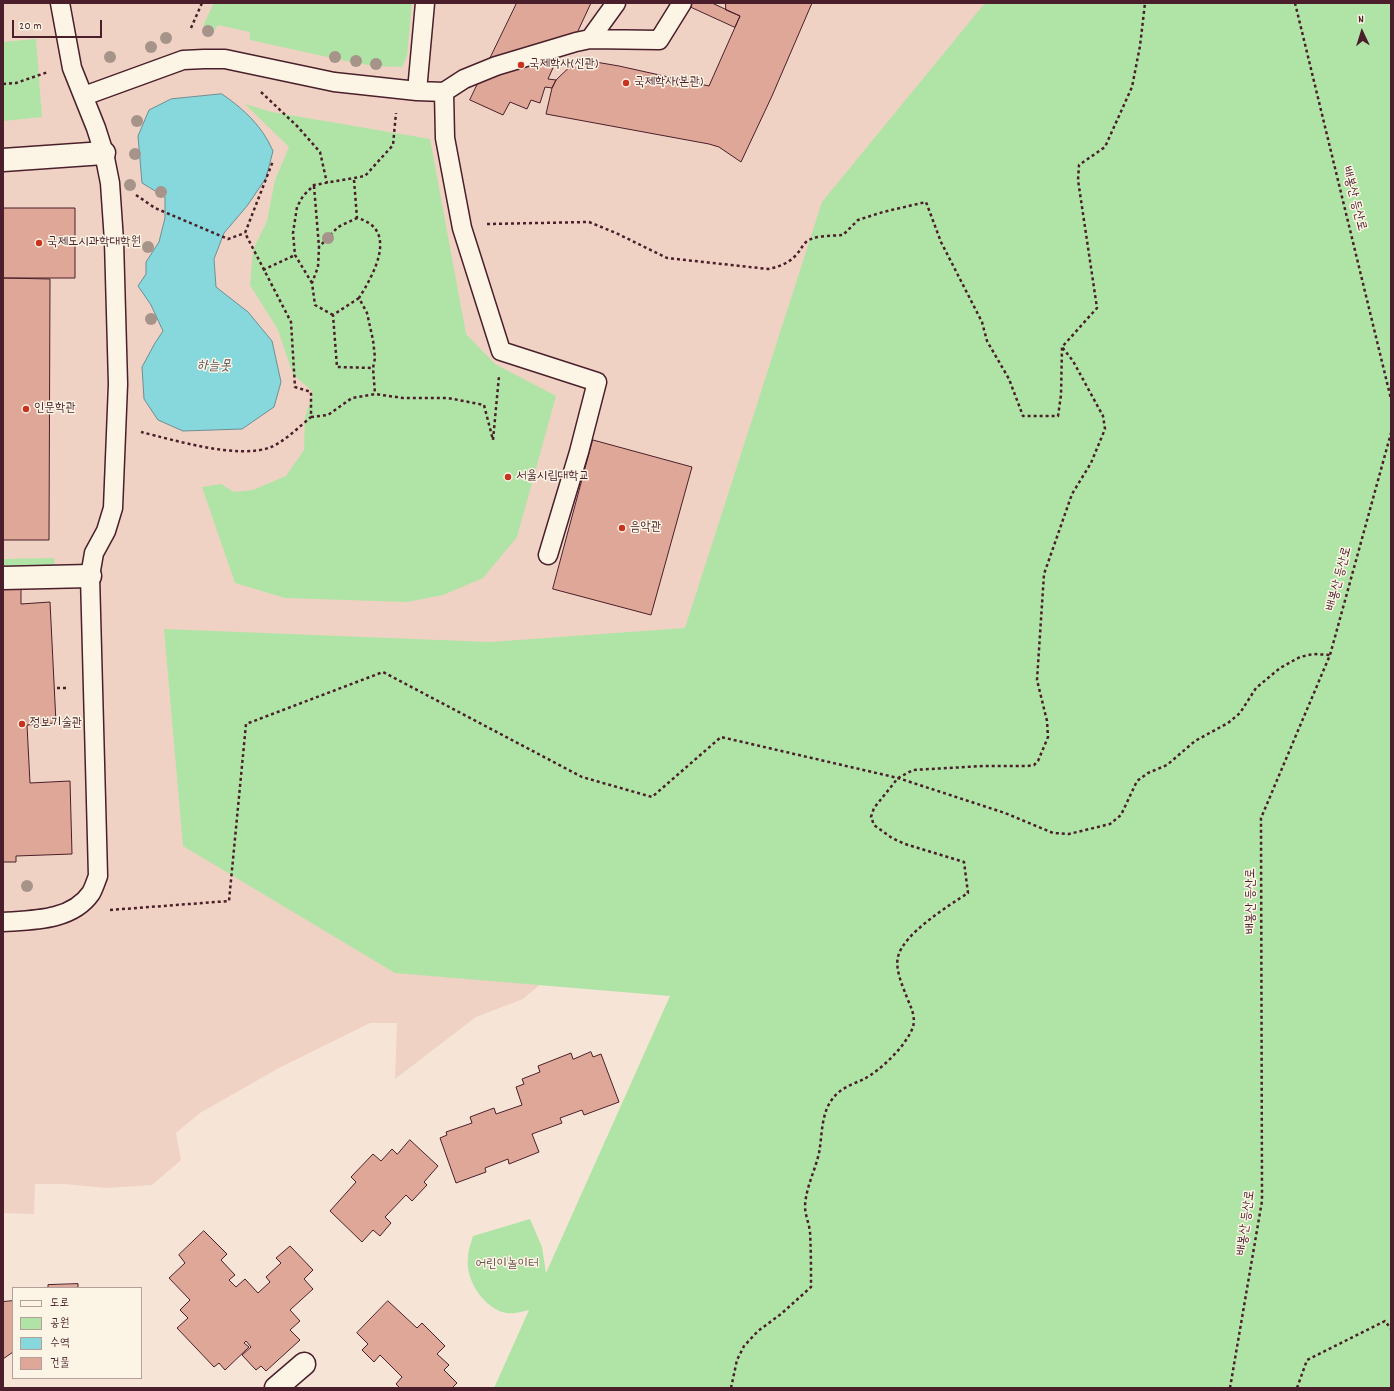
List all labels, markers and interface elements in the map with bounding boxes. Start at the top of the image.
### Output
scale bar [14,12,104,38]
north arrow [1342,12,1382,52]
text: N [1358,12,1364,28]
text: 20 m [19,18,42,35]
place label: 국제학사(신관) [529,57,598,73]
marker: 국제학사(신관) [516,60,526,70]
place label: 국제학사(본관) [634,75,703,91]
marker: 국제학사(본관) [621,78,631,88]
street label: 배봉산 등산로 [1337,165,1369,233]
place label: 국제도시과학대학원 [47,235,141,251]
marker: 국제도시과학대학원 [34,238,44,248]
water label: 하늘못 [197,359,231,375]
place label: 인문학관 [34,401,76,417]
marker: 인문학관 [21,404,31,414]
place label: 서울시립대학교 [516,469,589,485]
marker: 서울시립대학교 [503,472,513,482]
place label: 음악관 [630,520,661,536]
marker: 음악관 [617,523,627,533]
street label: 배봉산 등산로 [1324,545,1356,613]
place label: 정보기술관 [30,716,82,732]
marker: 정보기술관 [17,719,27,729]
street label: 배봉산 등산로 [1244,868,1260,934]
street label: 배봉산 등산로 [1235,1189,1259,1257]
park label: 어린이놀이터 [476,1257,538,1273]
legend [12,1287,142,1379]
text: 도로 [50,1295,69,1312]
text: 공원 [50,1315,69,1332]
text: 수역 [50,1335,69,1352]
text: 건물 [50,1355,69,1372]

